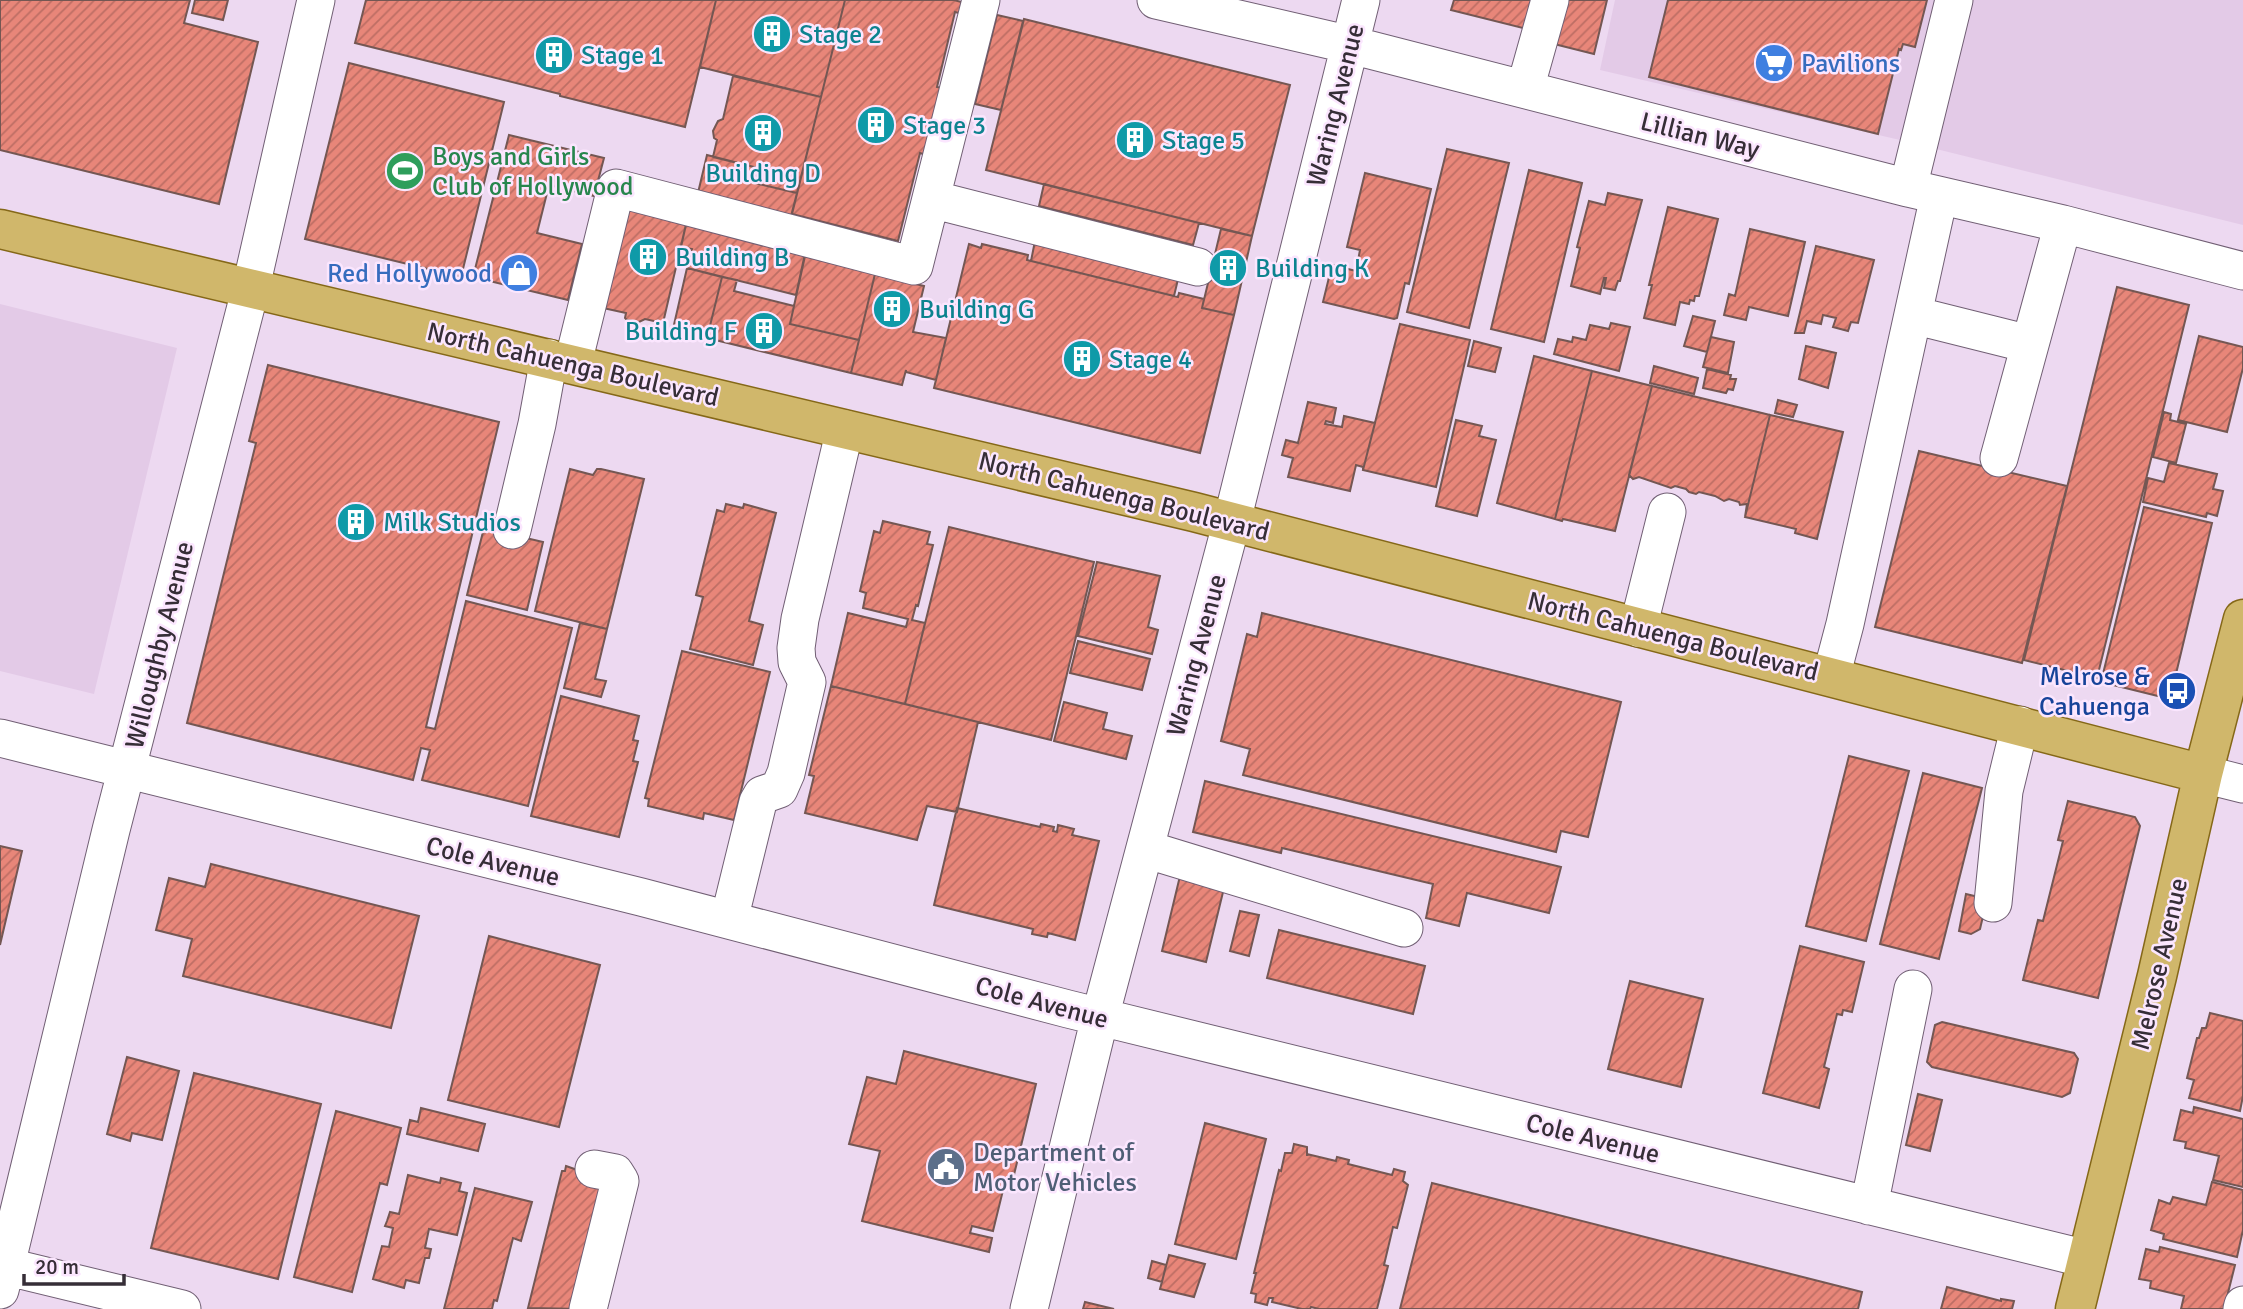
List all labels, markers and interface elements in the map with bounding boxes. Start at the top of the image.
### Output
building icon: Stage 2 [751,13,793,55]
place label: Stage 2 [799,19,882,51]
street label: Waring Avenue [1300,21,1372,190]
building icon: Stage 1 [533,34,575,76]
place label: Stage 1 [581,40,664,72]
supermarket icon: Pavilions [1753,42,1795,84]
place label: Pavilions [1801,48,1900,80]
building icon: Stage 3 [855,104,897,146]
street label: Lillian Way [1637,106,1762,166]
place label: Stage 3 [903,110,986,142]
building icon: Building D [742,112,784,154]
building icon: Stage 5 [1114,119,1156,161]
place label: Stage 5 [1162,125,1245,157]
place label: Boys and Girls Club of Hollywood [432,141,634,203]
sports icon: Boys and Girls Club of Hollywood [384,150,426,192]
place label: Building D [705,158,821,190]
building icon: Building B [627,236,669,278]
place label: Building B [675,242,789,274]
building icon: Building K [1207,247,1249,289]
shop icon: Red Hollywood [498,252,540,294]
place label: Building K [1255,253,1370,285]
place label: Red Hollywood [327,258,492,290]
building icon: Building G [871,288,913,330]
place label: Building G [919,294,1034,326]
building icon: Building F [743,310,785,352]
street label: North Cahuenga Boulevard [424,316,722,414]
place label: Building F [625,316,737,348]
building icon: Stage 4 [1061,338,1103,380]
place label: Stage 4 [1109,344,1192,376]
street label: North Cahuenga Boulevard [975,445,1273,549]
building icon: Milk Studios [335,501,377,543]
place label: Milk Studios [383,507,521,539]
street label: Willoughby Avenue [119,538,201,752]
street label: Waring Avenue [1160,571,1234,740]
street label: North Cahuenga Boulevard [1524,585,1822,689]
place label: Melrose & Cahuenga [2039,661,2150,723]
bus stop icon: Melrose & Cahuenga [2156,670,2198,712]
street label: Cole Avenue [423,830,563,894]
street label: Melrose Avenue [2125,875,2195,1053]
street label: Cole Avenue [972,970,1112,1036]
street label: Cole Avenue [1523,1107,1663,1171]
place label: Department of Motor Vehicles [973,1137,1137,1199]
public building icon: Department of Motor Vehicles [925,1146,967,1188]
scale bar [24,1242,124,1286]
text: 20 m [35,1254,79,1280]

